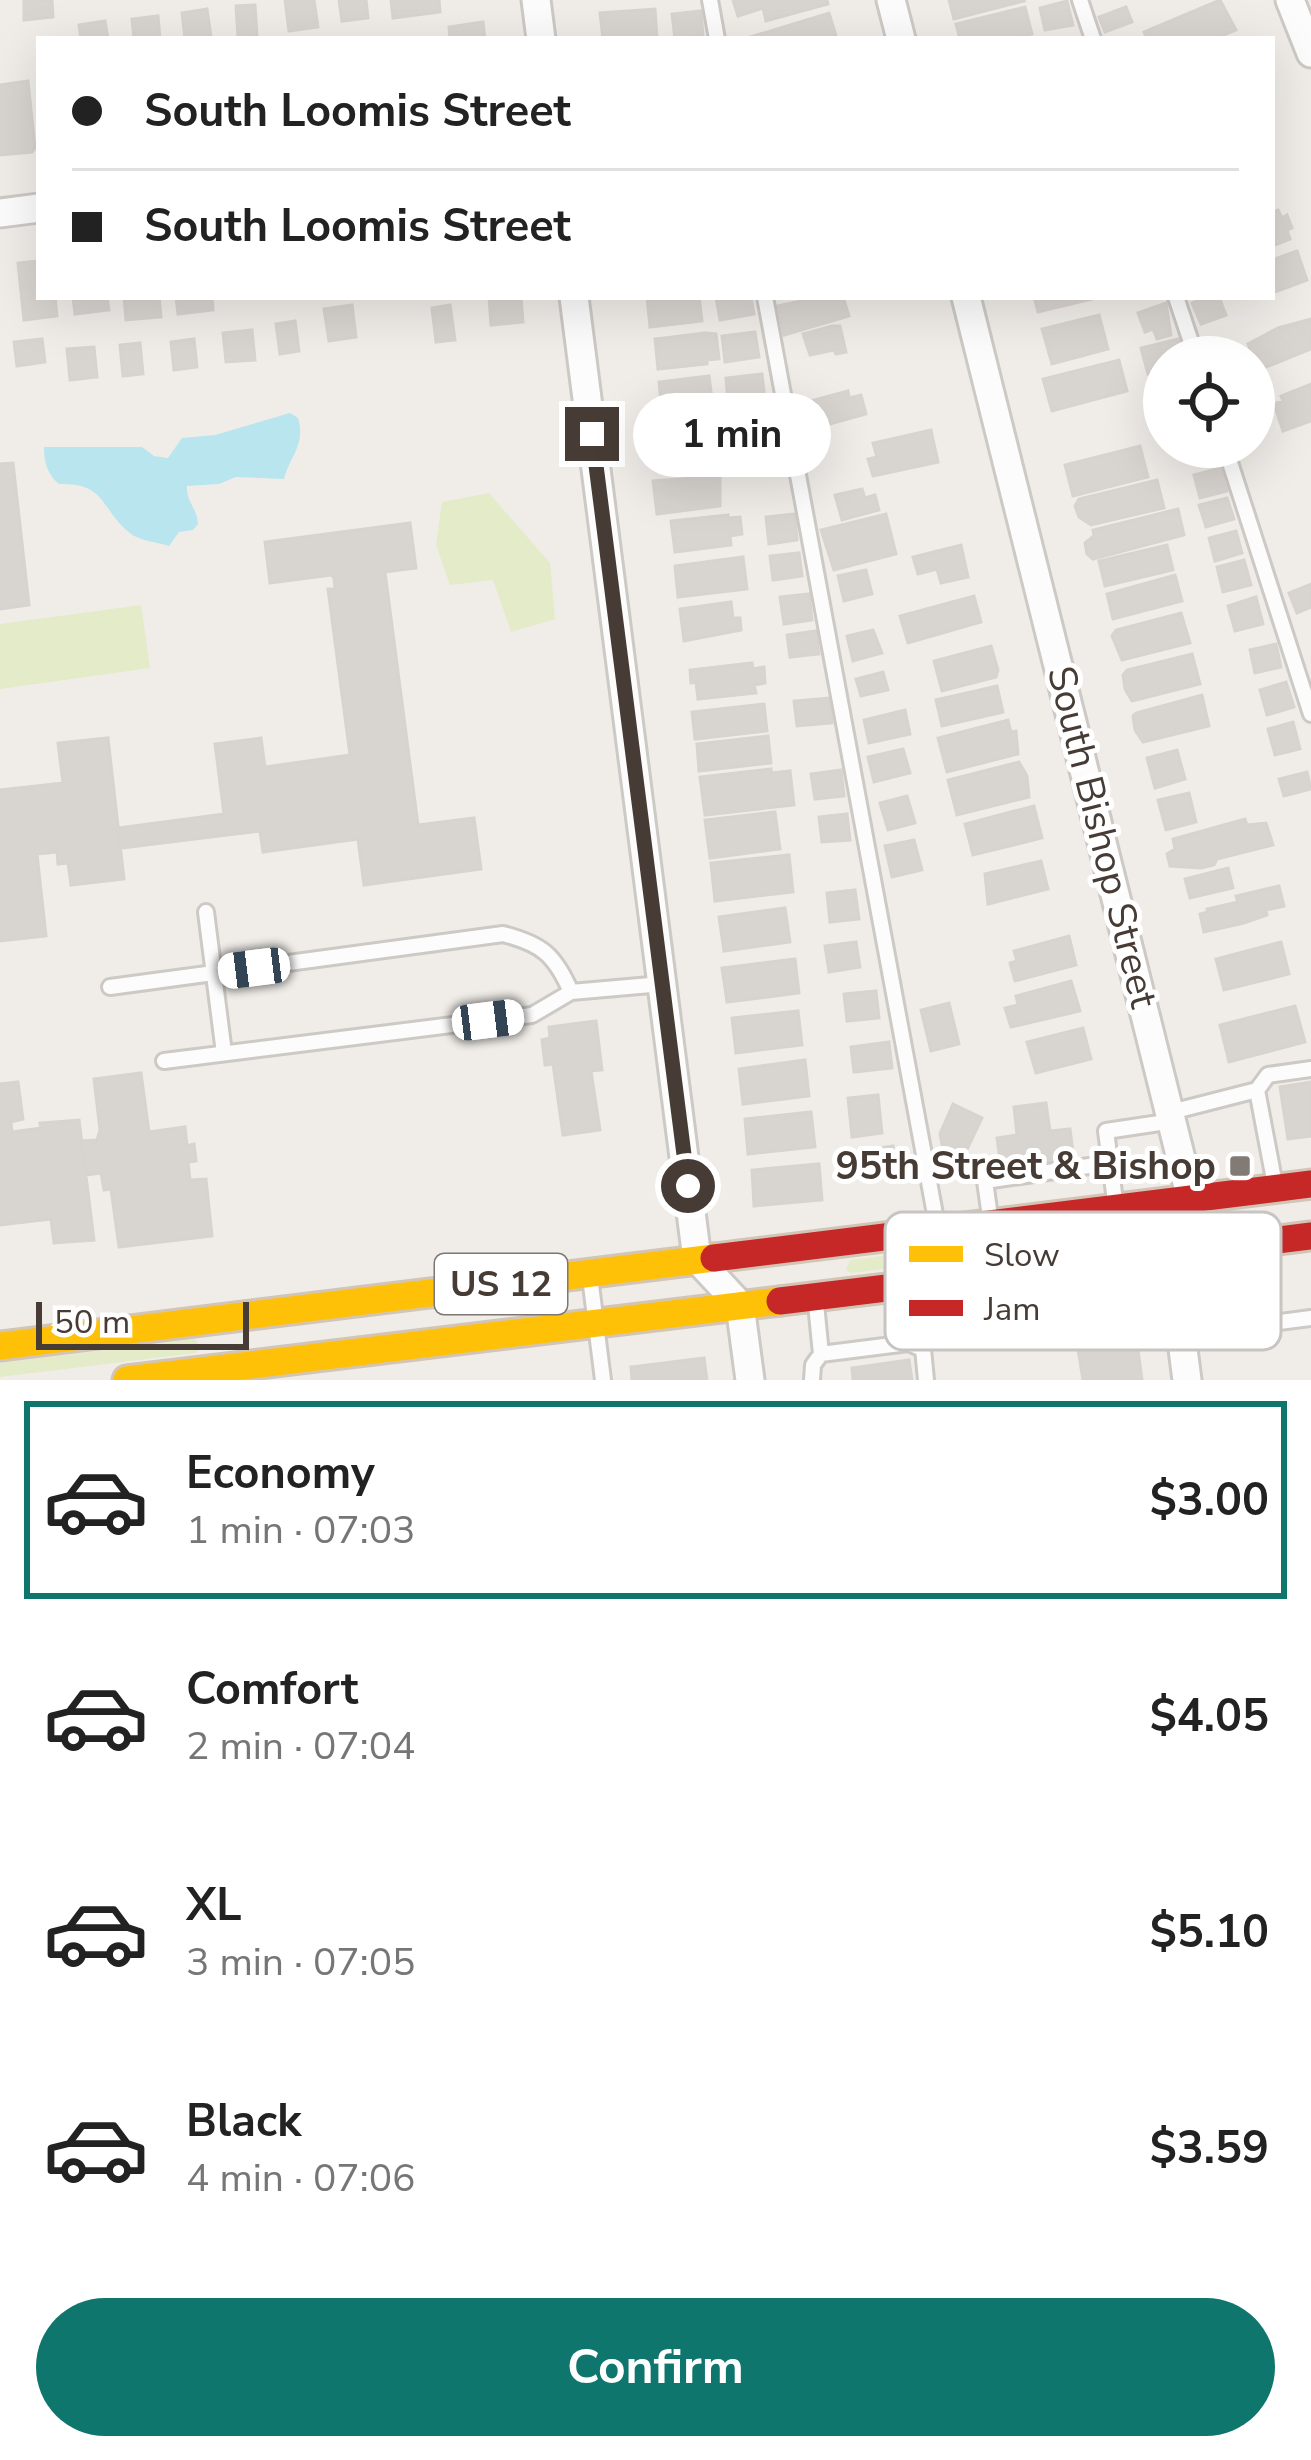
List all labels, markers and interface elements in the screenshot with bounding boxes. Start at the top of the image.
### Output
text: South Loomis Street [144,81,571,142]
text: South Loomis Street [144,196,571,257]
map controls [1143,336,1275,468]
button: locate [1143,336,1275,468]
callout: 1 min [634,392,832,476]
route end [565,407,619,461]
text: 1 min [682,408,782,461]
street label: South Bishop Street [1034,661,1170,1014]
car [216,946,292,990]
car [450,998,526,1042]
place label: 95th Street & Bishop [835,1140,1216,1193]
marker: 95th Street & Bishop [1227,1153,1253,1179]
route start [661,1159,715,1213]
legend [885,1212,1281,1350]
text: Slow [984,1233,1060,1278]
road number: US 12 [435,1254,567,1314]
text: Jam [983,1287,1040,1332]
scale bar [36,1296,249,1349]
text: 50 m [54,1300,130,1345]
text: Economy [186,1443,375,1504]
icon: car [42,1446,150,1554]
text: $3.00 [1150,1470,1269,1531]
text: 1 min · 07:03 [186,1504,415,1557]
text: Comfort [186,1659,358,1720]
icon: car [42,1662,150,1770]
text: $4.05 [1150,1686,1269,1747]
text: 2 min · 07:04 [186,1720,415,1773]
text: XL [186,1875,242,1936]
icon: car [42,1878,150,1986]
text: $5.10 [1150,1902,1269,1963]
text: 3 min · 07:05 [186,1936,415,1989]
text: Black [186,2091,301,2152]
icon: car [42,2094,150,2202]
text: $3.59 [1150,2118,1269,2179]
text: 4 min · 07:06 [186,2152,415,2205]
button: Confirm [36,2298,1275,2436]

